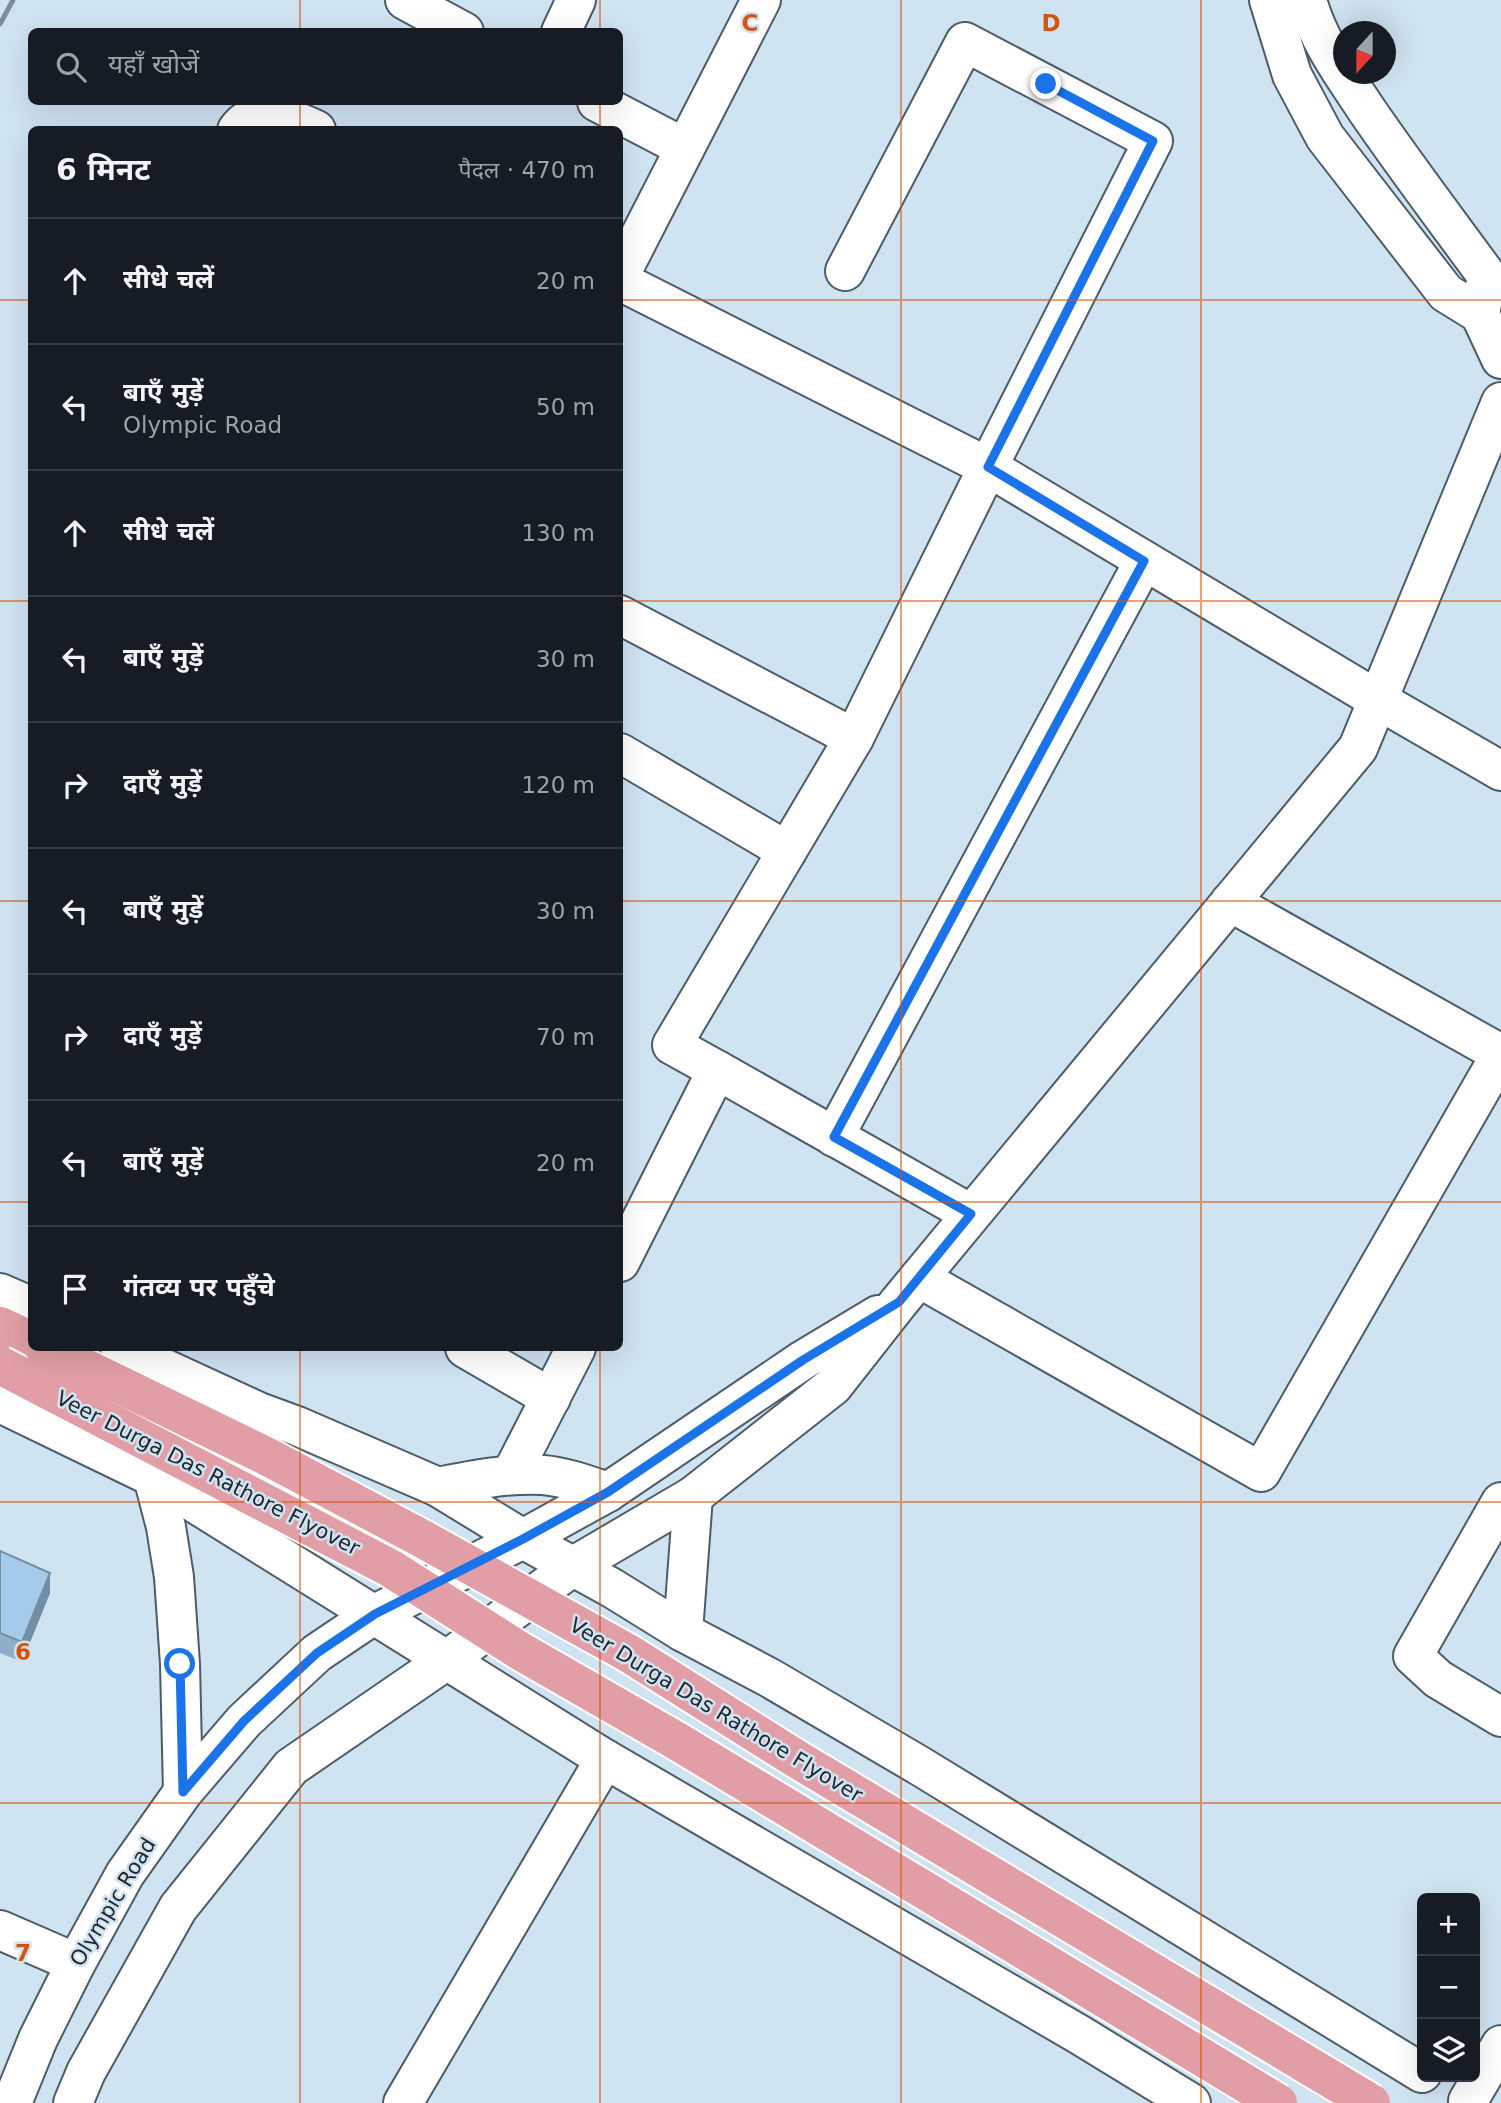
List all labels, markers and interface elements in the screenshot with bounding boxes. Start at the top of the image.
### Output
text: C [742,10,758,36]
text: D [1041,10,1061,36]
north arrow [1333,21,1396,84]
search box [28,28,623,105]
icon: search [52,48,90,86]
text: यहाँ खोजें [108,49,199,79]
route end [1030,68,1061,99]
text: 6 मिनट [56,152,150,187]
text: पैदल · 470 m [459,157,595,183]
icon: ahead [56,262,94,300]
text: सीधे चलें [123,264,214,294]
text: 20 m [536,268,595,294]
text: बाएँ मुड़ें [123,377,203,407]
icon: left [56,388,94,426]
text: 50 m [536,394,595,420]
text: Olympic Road [123,412,282,438]
icon: ahead [56,514,94,552]
text: सीधे चलें [123,516,214,546]
text: 130 m [521,520,595,546]
icon: left [56,640,94,678]
text: बाएँ मुड़ें [123,642,203,672]
text: 30 m [536,646,595,672]
icon: right [56,766,94,804]
text: दाएँ मुड़ें [123,768,202,798]
text: 120 m [521,772,595,798]
icon: left [56,892,94,930]
text: बाएँ मुड़ें [123,894,203,924]
text: 30 m [536,898,595,924]
icon: right [56,1018,94,1056]
text: दाएँ मुड़ें [123,1020,202,1050]
text: 70 m [536,1024,595,1050]
icon: left [56,1144,94,1182]
text: बाएँ मुड़ें [123,1146,203,1176]
text: 20 m [536,1150,595,1176]
icon: arrive [56,1270,94,1308]
text: गंतव्य पर पहुँचे [123,1272,275,1302]
street label: Veer Durga Das Rathore Flyover [52,1386,364,1560]
street label: Veer Durga Das Rathore Flyover [565,1613,867,1807]
text: 6 [15,1639,31,1665]
route start [164,1648,195,1679]
street label: Olympic Road [65,1834,161,1970]
map controls [1417,1893,1480,2082]
button: + [1417,1893,1480,1956]
text: 7 [15,1940,31,1966]
button: − [1417,1956,1480,2019]
button: layers [1417,2019,1480,2082]

